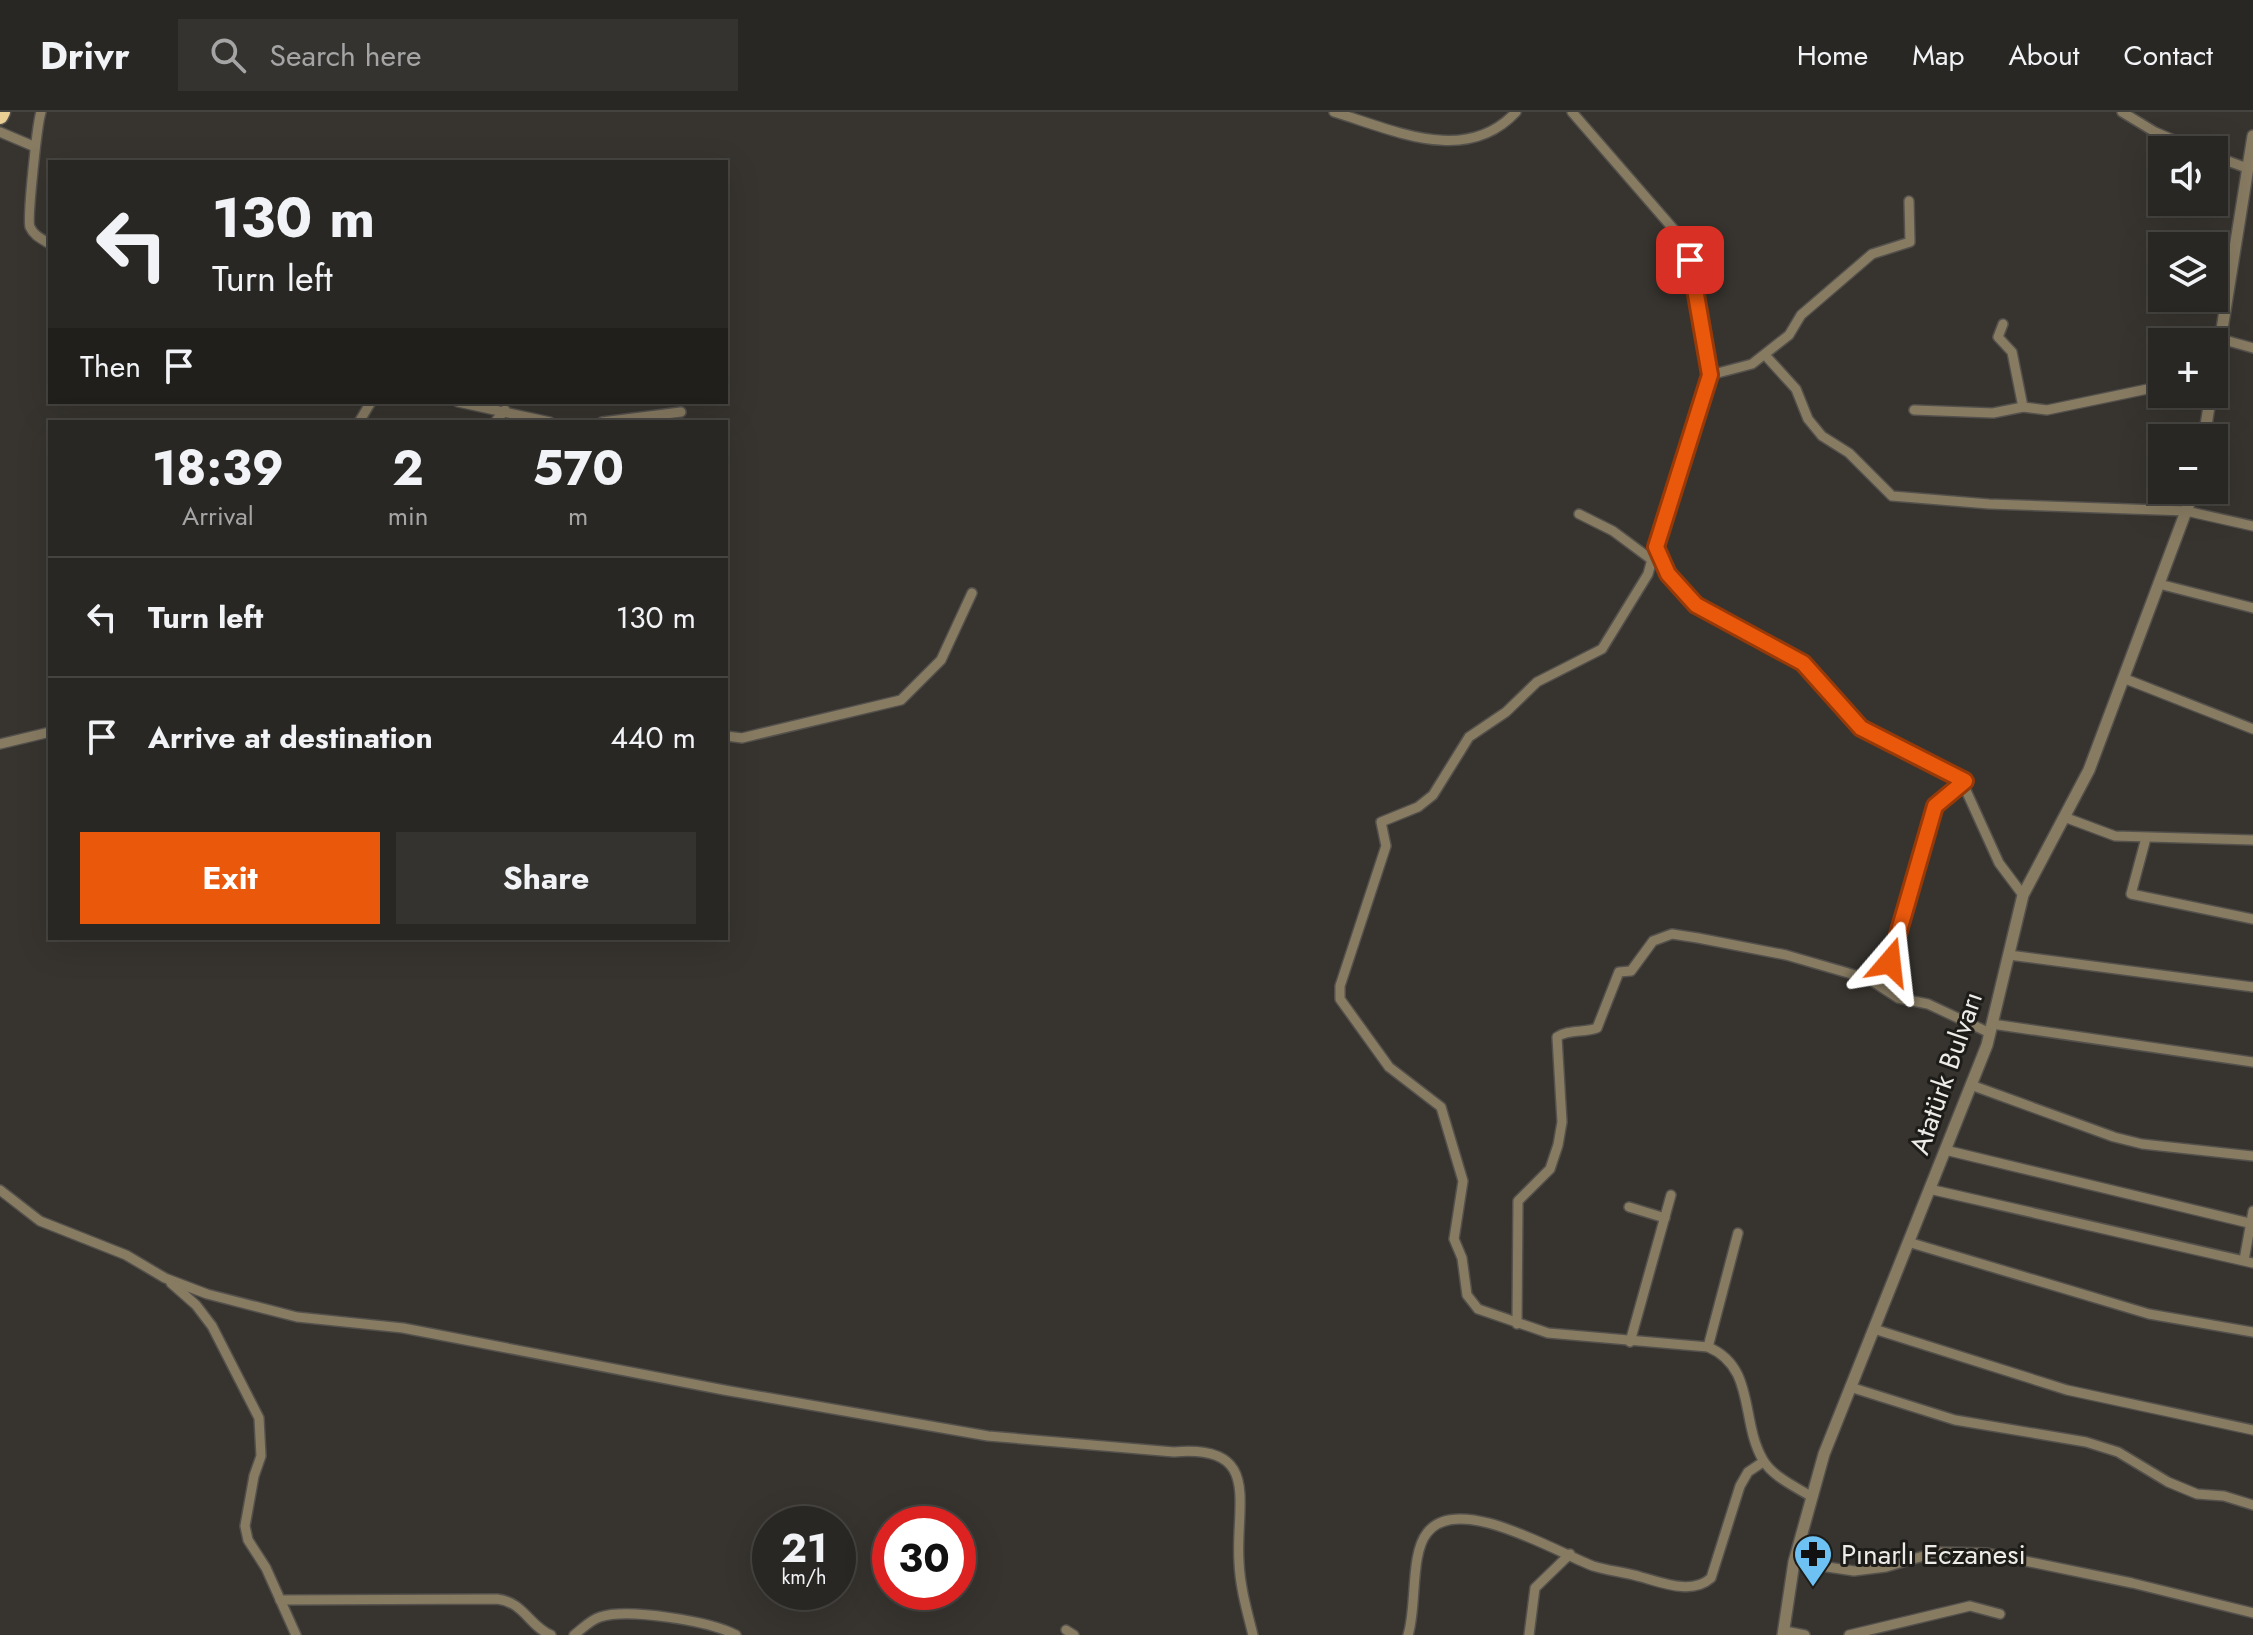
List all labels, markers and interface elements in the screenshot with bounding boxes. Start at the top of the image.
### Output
search box [178,19,738,91]
text: Drivr [40,28,130,83]
icon: search [206,33,250,77]
text: Search here [270,34,421,77]
text: Home [1797,35,1868,76]
text: Map [1912,35,1964,76]
text: About [2008,35,2080,76]
text: Contact [2124,35,2213,76]
map controls [2148,136,2228,504]
button: sound [2148,136,2228,216]
text: 130 m [212,177,375,258]
icon: left [80,192,184,296]
pin [1656,226,1724,294]
button: layers [2148,232,2228,312]
icon: arrive [1668,238,1712,282]
text: Turn left [212,252,333,304]
button: + [2148,328,2228,408]
icon: arrive [157,344,201,388]
text: Then [80,345,141,388]
button: − [2148,424,2228,504]
text: 18:39 [152,434,284,503]
text: 2 [392,434,424,503]
text: 570 [532,434,624,503]
text: Arrival [182,497,254,535]
text: min [388,497,428,535]
text: m [568,497,588,535]
icon: left [80,595,124,639]
text: Turn left [148,596,263,639]
text: 130 m [616,596,696,639]
icon: arrive [80,715,124,759]
text: Arrive at destination [148,716,433,759]
text: 440 m [611,716,696,759]
button: Exit [80,832,380,924]
button: Share [396,832,696,924]
position arrow [1848,920,1932,1004]
street label: Atatürk Bulvarı [1899,986,1993,1160]
speed limit sign: 30 [872,1506,976,1610]
text: 21 [781,1519,827,1577]
pharmacy icon: Pınarlı Eczanesi [1792,1533,1834,1588]
place label: Pınarlı Eczanesi [1841,1534,2026,1575]
text: km/h [781,1563,827,1592]

